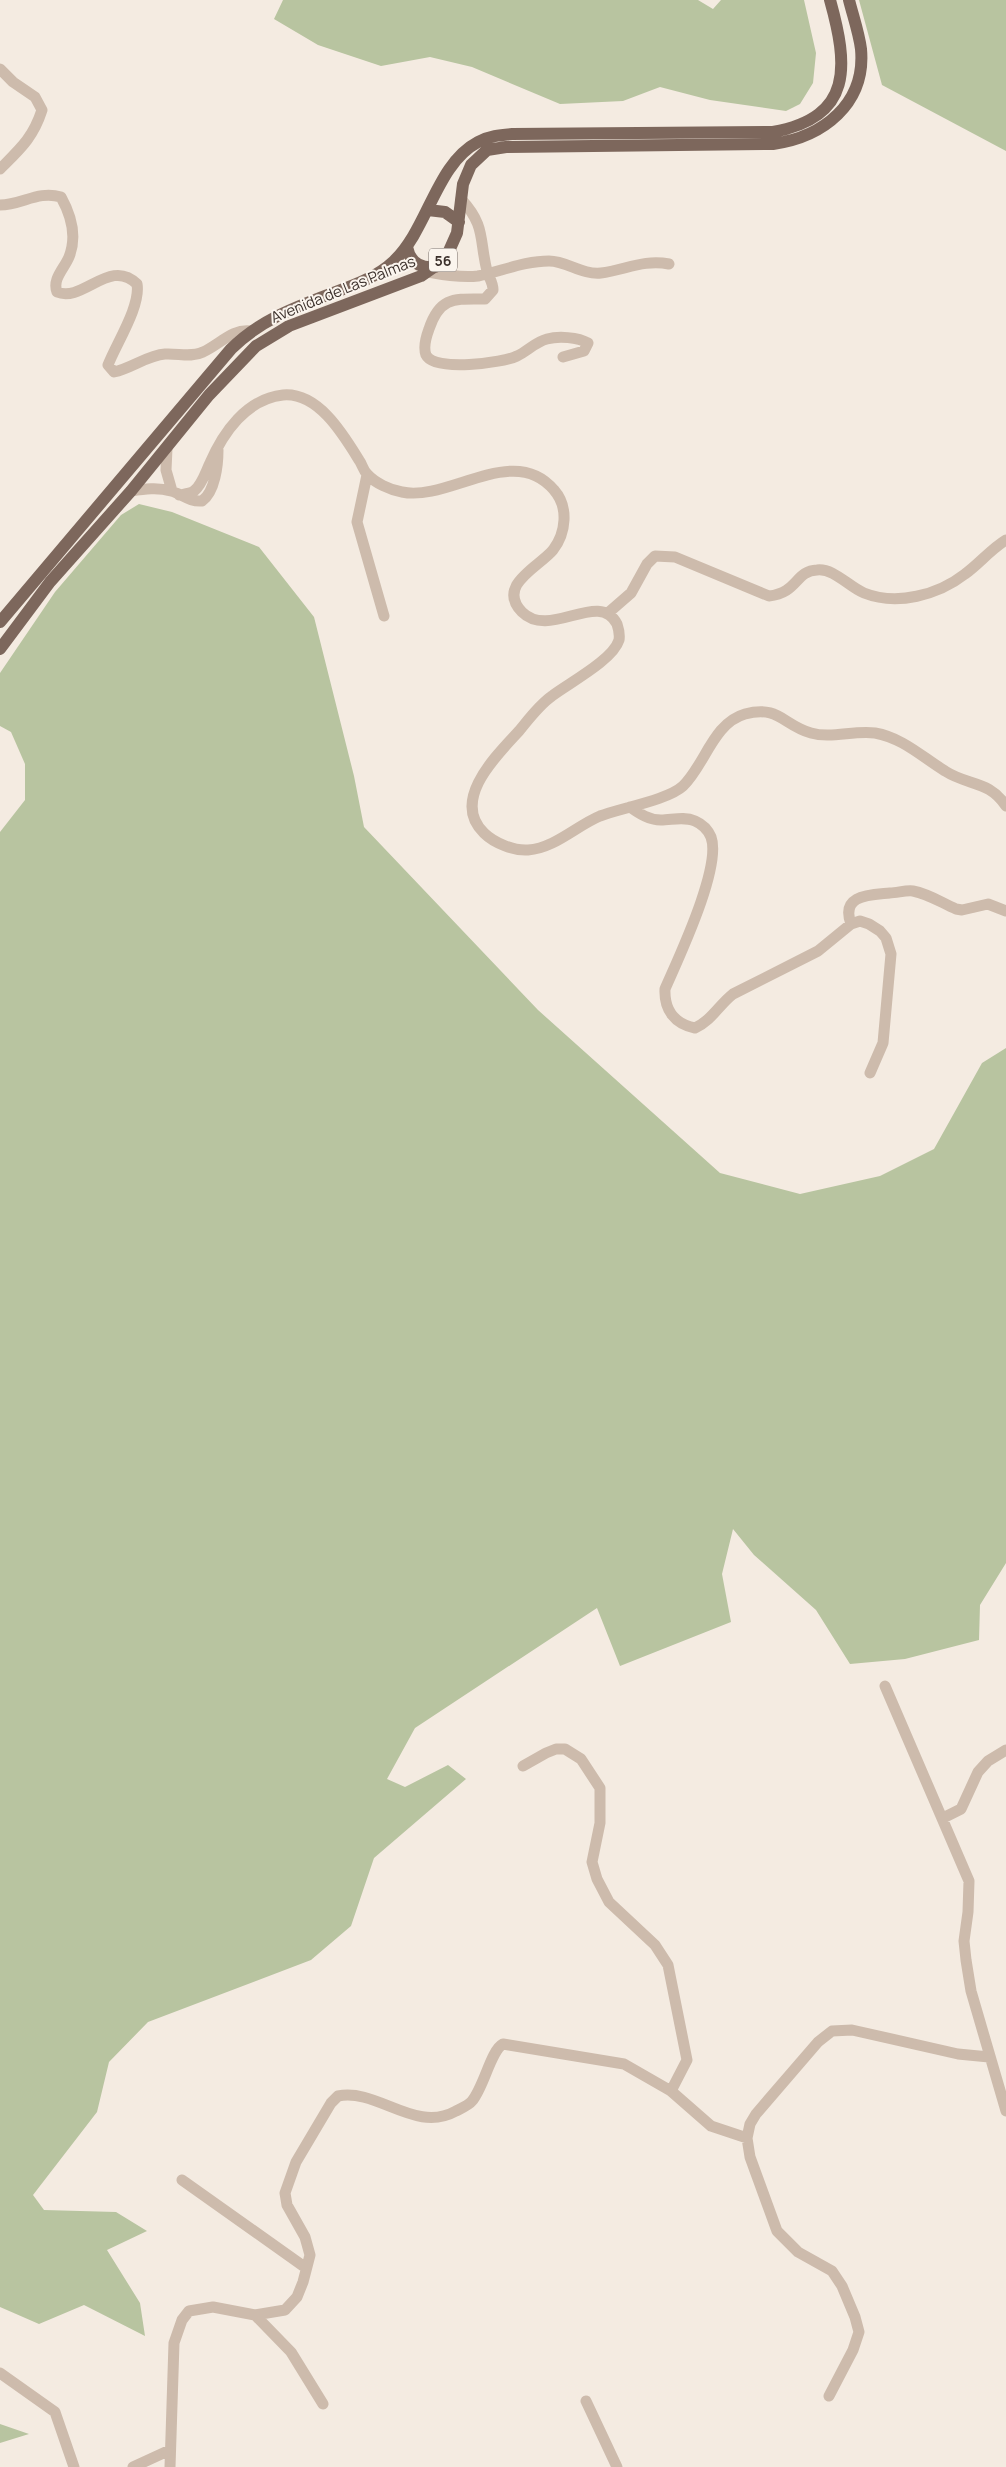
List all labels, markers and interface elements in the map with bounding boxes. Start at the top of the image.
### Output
road number: 56 [429,248,457,272]
street label: Avenida de Las Palmas [267,250,419,328]

